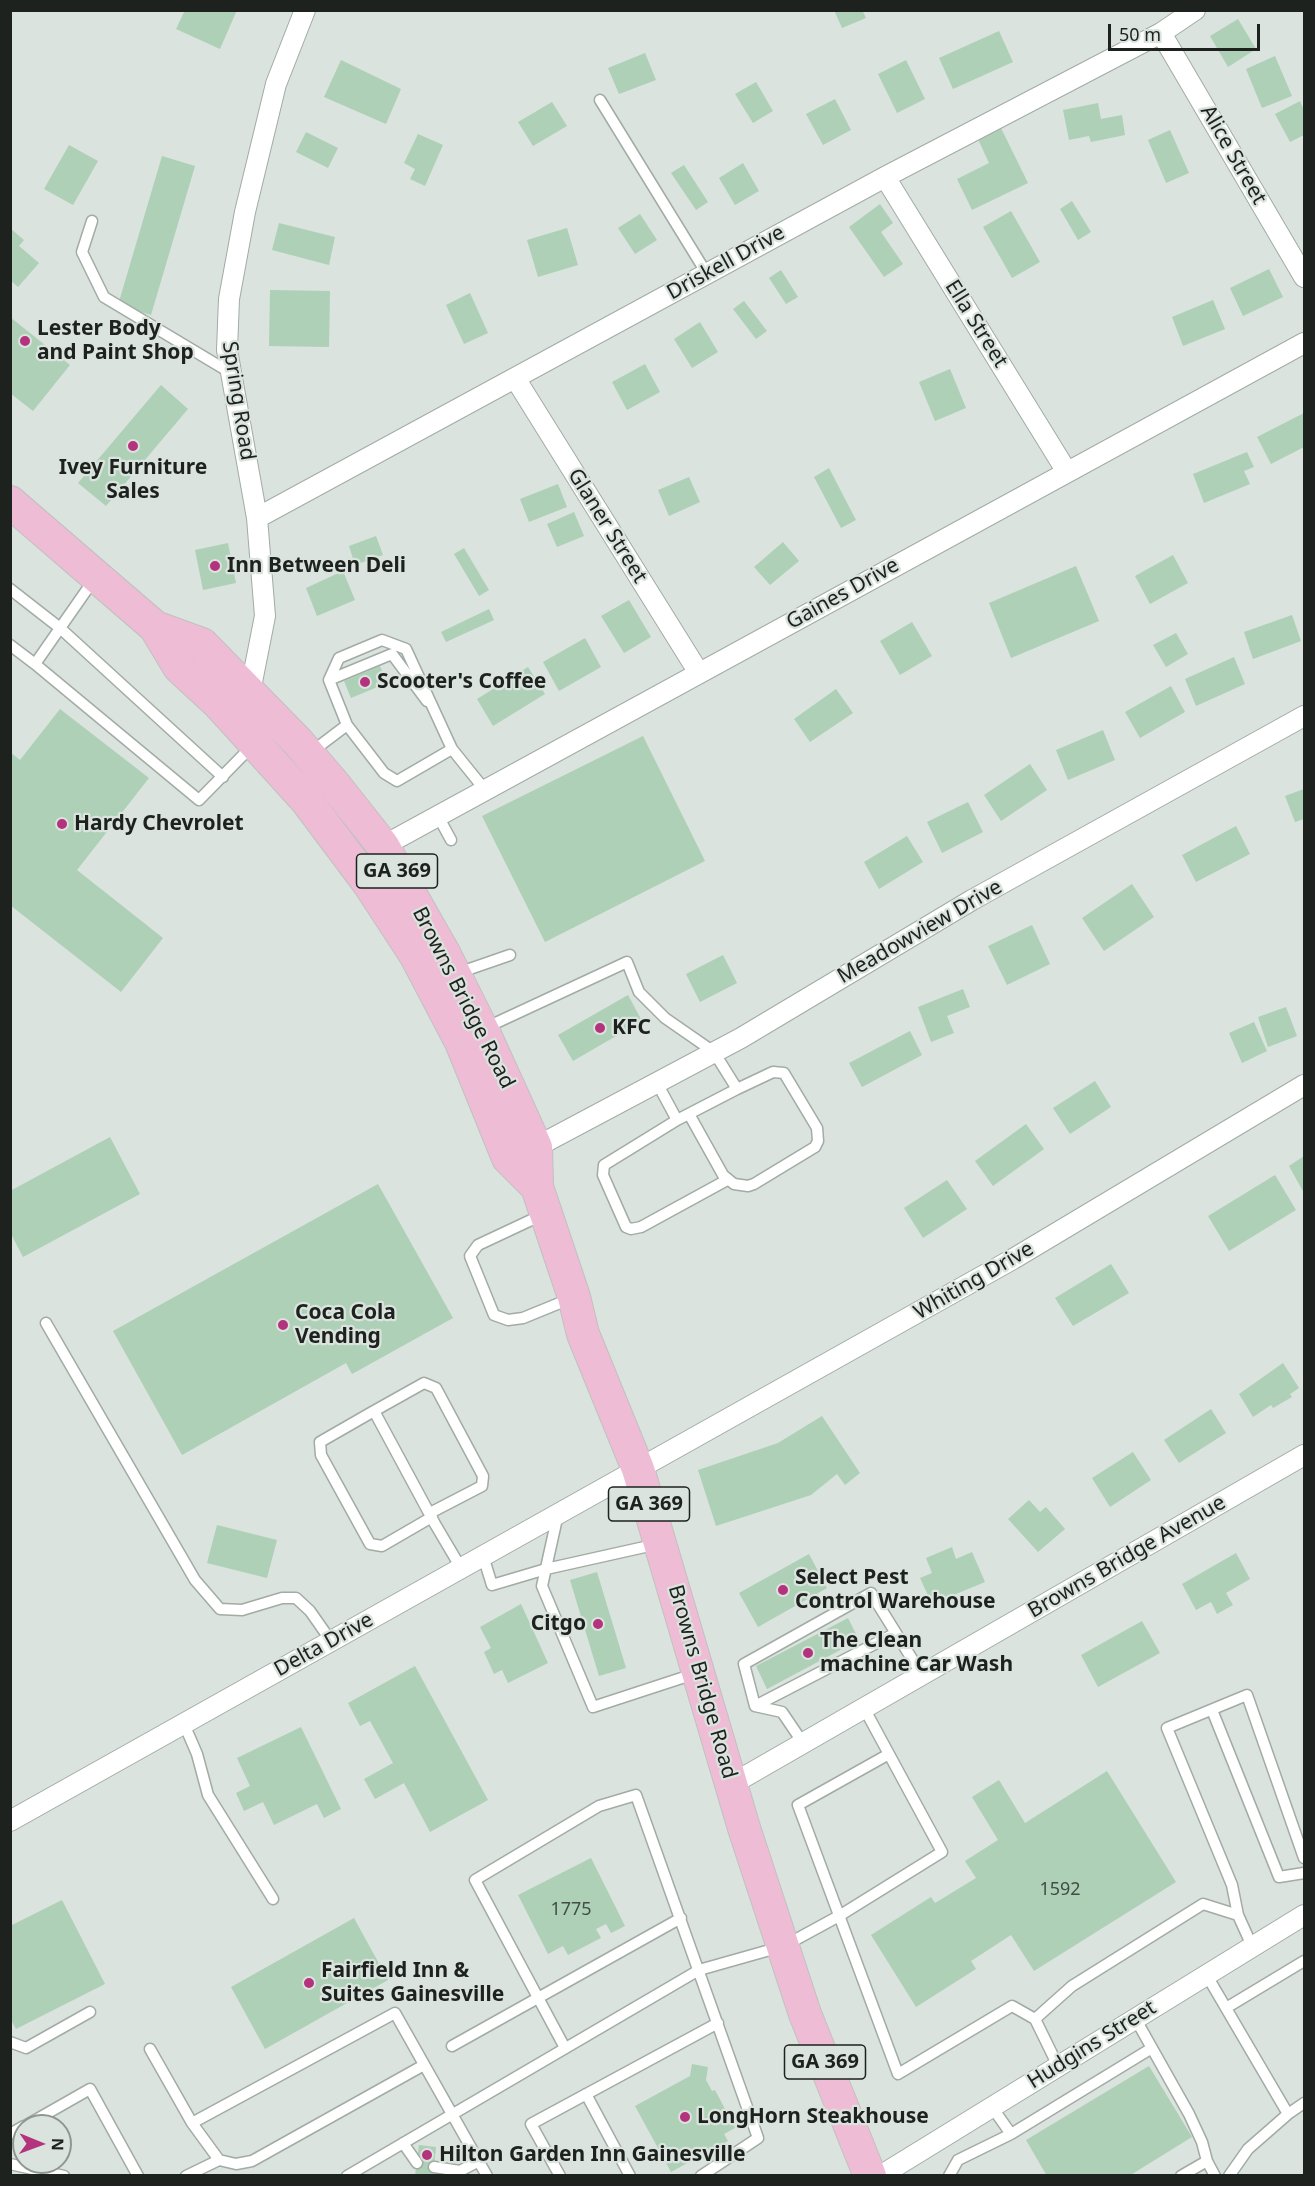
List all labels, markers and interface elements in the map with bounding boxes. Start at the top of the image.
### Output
scale bar [1111,12,1262,50]
text: 50 m [1119,22,1161,46]
street label: Alice Street [1195,101,1271,209]
street label: Driskell Drive [663,220,789,306]
street label: Ella Street [939,276,1013,372]
place label: Lester Body and Paint Shop [37,316,194,366]
marker: Lester Body and Paint Shop [18,334,32,348]
street label: Spring Road [216,340,260,462]
marker: Ivey Furniture Sales [126,439,140,453]
place label: Ivey Furniture Sales [59,455,207,505]
street label: Glaner Street [562,464,652,588]
place label: Inn Between Deli [227,553,406,579]
street label: Gaines Drive [782,553,904,635]
marker: Inn Between Deli [208,559,222,573]
place label: Scooter's Coffee [377,669,546,695]
marker: Scooter's Coffee [358,675,372,689]
place label: Hardy Chevrolet [74,811,244,837]
marker: Hardy Chevrolet [55,817,69,831]
road number: GA 369 [356,854,438,888]
street label: Meadowview Drive [833,875,1007,989]
street label: Browns Bridge Road [406,903,520,1093]
place label: KFC [612,1015,651,1041]
marker: KFC [593,1021,607,1035]
street label: Whiting Drive [910,1237,1038,1325]
place label: Coca Cola Vending [295,1300,396,1350]
marker: Coca Cola Vending [276,1318,290,1332]
road number: GA 369 [608,1487,690,1521]
street label: Browns Bridge Avenue [1024,1490,1230,1624]
place label: Select Pest Control Warehouse [795,1565,996,1615]
street label: Browns Bridge Road [662,1582,742,1782]
marker: Select Pest Control Warehouse [776,1583,790,1597]
street label: Delta Drive [270,1607,378,1683]
place label: Citgo [531,1611,586,1637]
marker: Citgo [591,1617,605,1631]
place label: The Clean machine Car Wash [820,1628,1013,1678]
marker: The Clean machine Car Wash [801,1646,815,1660]
house number: 1592 [1039,1879,1081,1901]
house number: 1775 [550,1899,592,1921]
place label: Fairfield Inn & Suites Gainesville [321,1958,504,2008]
marker: Fairfield Inn & Suites Gainesville [302,1976,316,1990]
street label: Hudgins Street [1023,1995,1161,2095]
road number: GA 369 [784,2045,866,2079]
place label: LongHorn Steakhouse [697,2104,929,2130]
marker: LongHorn Steakhouse [678,2110,692,2124]
north arrow [12,2114,72,2174]
text: N [47,2138,69,2151]
place label: Hilton Garden Inn Gainesville [439,2142,746,2168]
marker: Hilton Garden Inn Gainesville [420,2148,434,2162]

